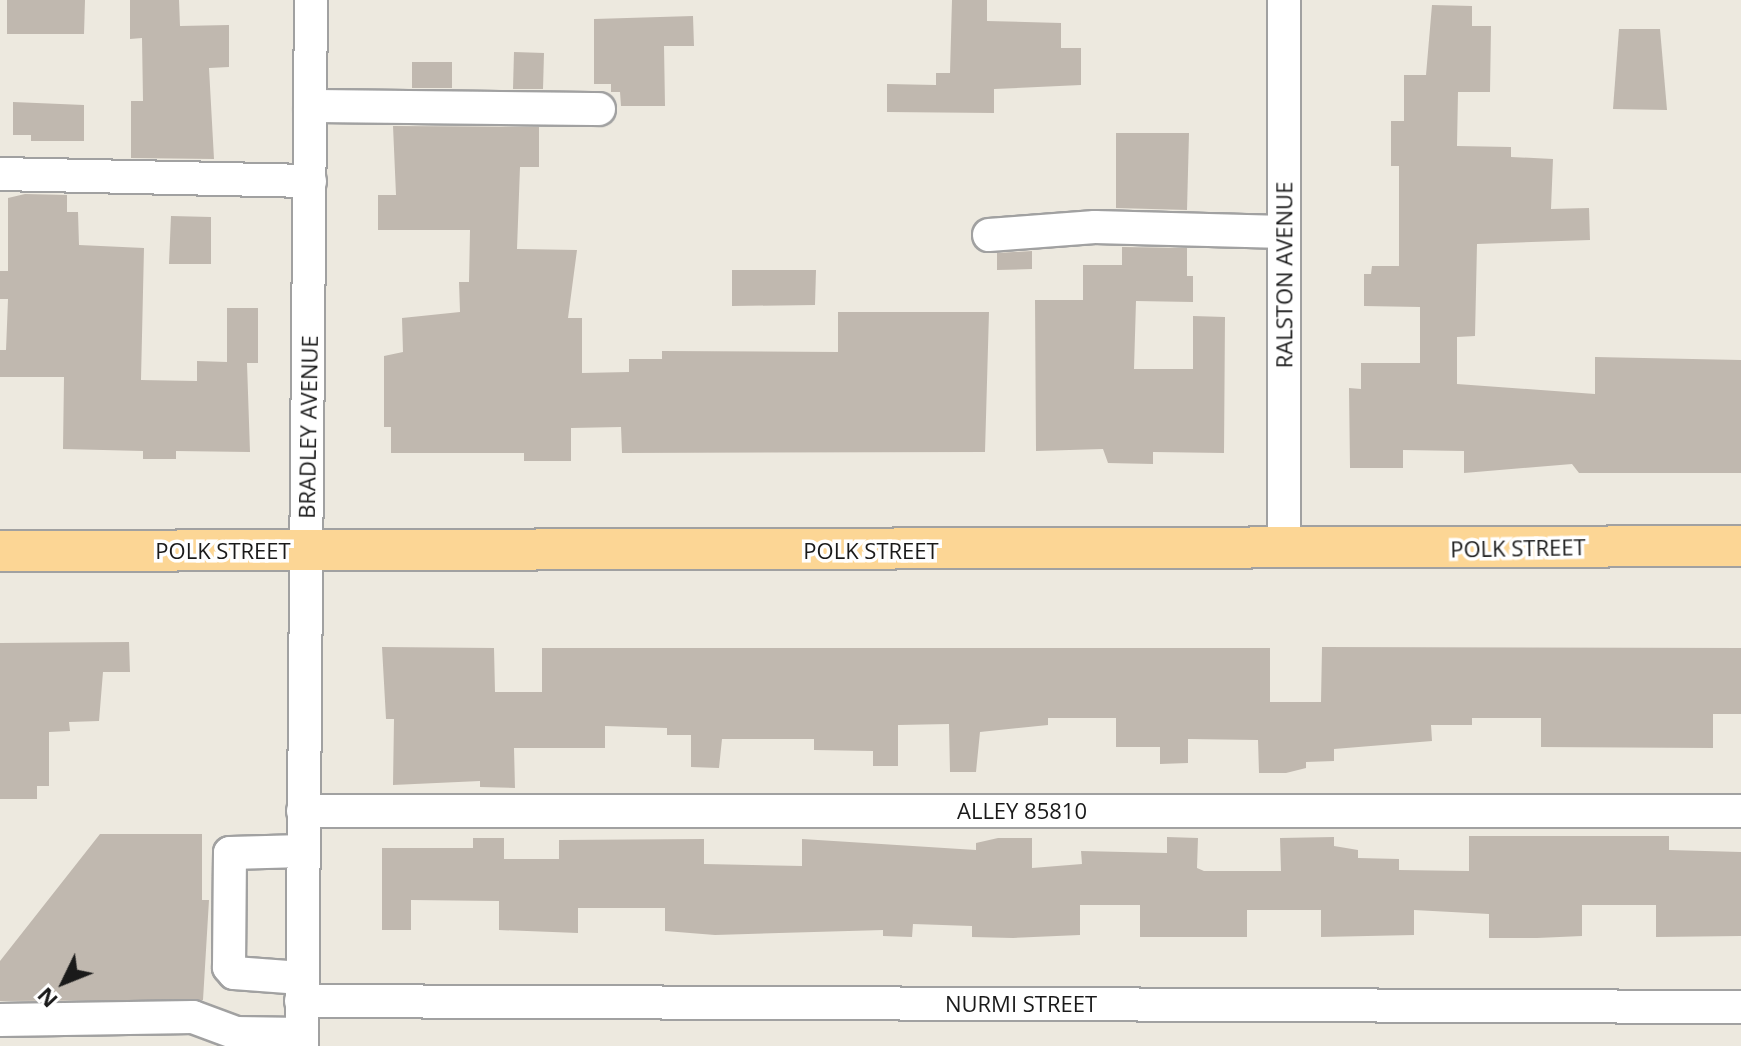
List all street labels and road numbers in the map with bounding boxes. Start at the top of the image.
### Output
street label: RALSTON AVENUE [1271,182,1297,368]
street label: BRADLEY AVENUE [293,335,323,519]
street label: POLK STREET [1450,534,1586,562]
street label: POLK STREET [155,538,291,564]
street label: POLK STREET [803,538,939,564]
street label: ALLEY 85810 [957,798,1087,824]
street label: NURMI STREET [945,991,1097,1017]

